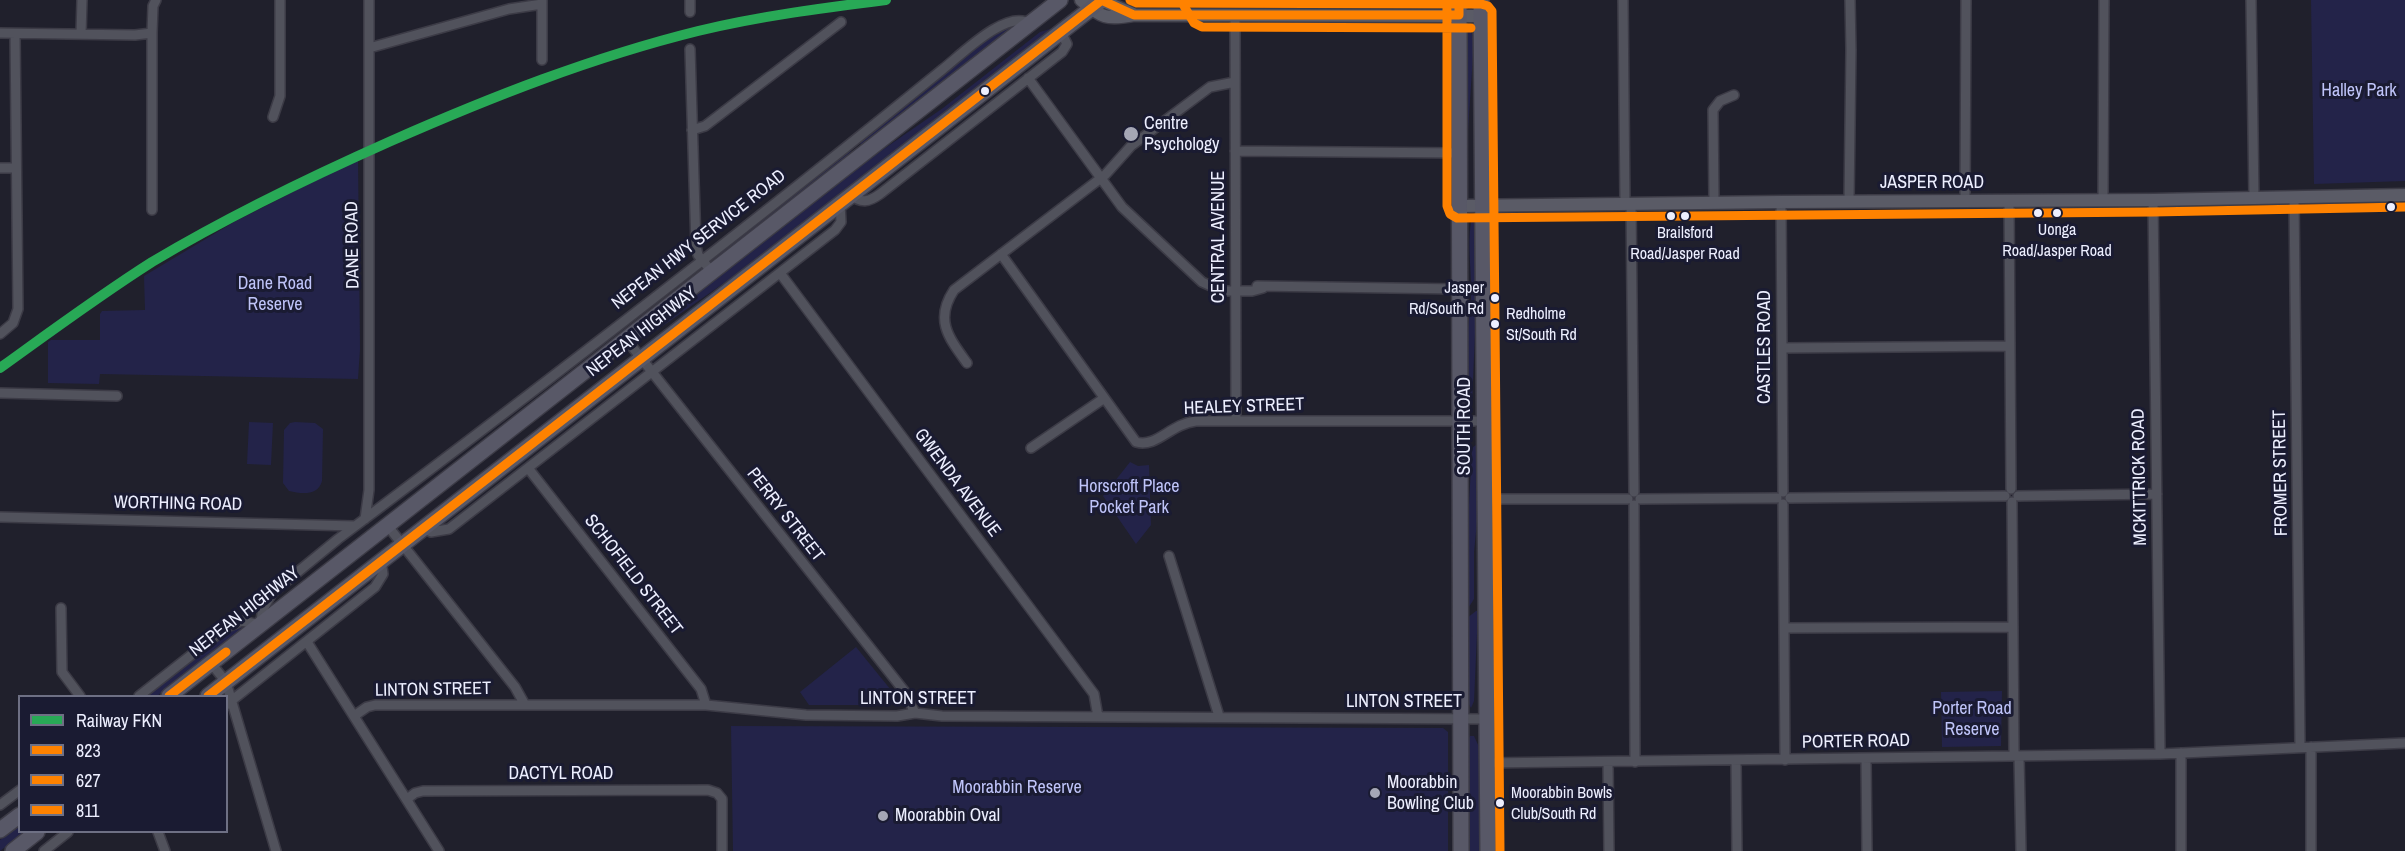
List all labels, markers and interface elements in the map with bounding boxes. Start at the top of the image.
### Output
park label: Halley Park [2321,80,2397,102]
unlabelled marker [979,85,991,97]
place label: Centre Psychology [1144,113,1219,156]
marker: Centre Psychology [1122,125,1140,143]
street label: NEPEAN HWY SERVICE ROAD [608,165,790,315]
street label: CENTRAL AVENUE [1208,171,1230,303]
street label: JASPER ROAD [1880,172,1984,194]
street label: DANE ROAD [341,201,365,289]
unlabelled marker [2385,201,2397,213]
unlabelled marker [2032,207,2044,219]
marker: Uonga Road/Jasper Road [2051,207,2063,219]
unlabelled marker [1665,210,1677,222]
marker: Brailsford Road/Jasper Road [1679,210,1691,222]
place label: Uonga Road/Jasper Road [2002,221,2112,259]
place label: Brailsford Road/Jasper Road [1630,224,1740,262]
park label: Dane Road Reserve [238,273,312,316]
place label: Jasper Rd/South Rd [1409,279,1484,317]
street label: NEPEAN HIGHWAY [583,282,701,382]
street label: CASTLES ROAD [1754,290,1776,404]
marker: Jasper Rd/South Rd [1489,292,1501,304]
place label: Redholme St/South Rd [1506,305,1577,343]
marker: Redholme St/South Rd [1489,318,1501,330]
street label: SOUTH ROAD [1454,377,1476,475]
street label: HEALEY STREET [1183,394,1305,420]
street label: MCKITTRICK ROAD [2128,408,2152,546]
street label: FROMER STREET [2269,410,2293,536]
street label: GWENDA AVENUE [909,425,1005,541]
street label: PERRY STREET [742,464,828,566]
park label: Horscroft Place Pocket Park [1079,476,1179,518]
street label: WORTHING ROAD [114,492,242,516]
street label: SCHOFIELD STREET [579,511,687,639]
street label: NEPEAN HIGHWAY [186,562,304,662]
street label: LINTON STREET [375,678,491,702]
street label: LINTON STREET [860,688,976,710]
street label: LINTON STREET [1346,691,1462,713]
legend [18,695,228,833]
park label: Porter Road Reserve [1932,698,2012,740]
text: Railway FKN [76,708,162,733]
street label: PORTER ROAD [1802,730,1910,754]
text: 823 [76,738,101,763]
street label: DACTYL ROAD [509,763,613,785]
text: 627 [76,768,101,793]
place label: Moorabbin Bowling Club [1387,772,1474,814]
park label: Moorabbin Reserve [952,777,1082,799]
place label: Moorabbin Bowls Club/South Rd [1511,784,1612,822]
marker: Moorabbin Bowling Club [1368,786,1382,800]
marker: Moorabbin Bowls Club/South Rd [1494,797,1506,809]
text: 811 [76,798,100,823]
place label: Moorabbin Oval [895,805,1000,827]
marker: Moorabbin Oval [876,809,890,823]

